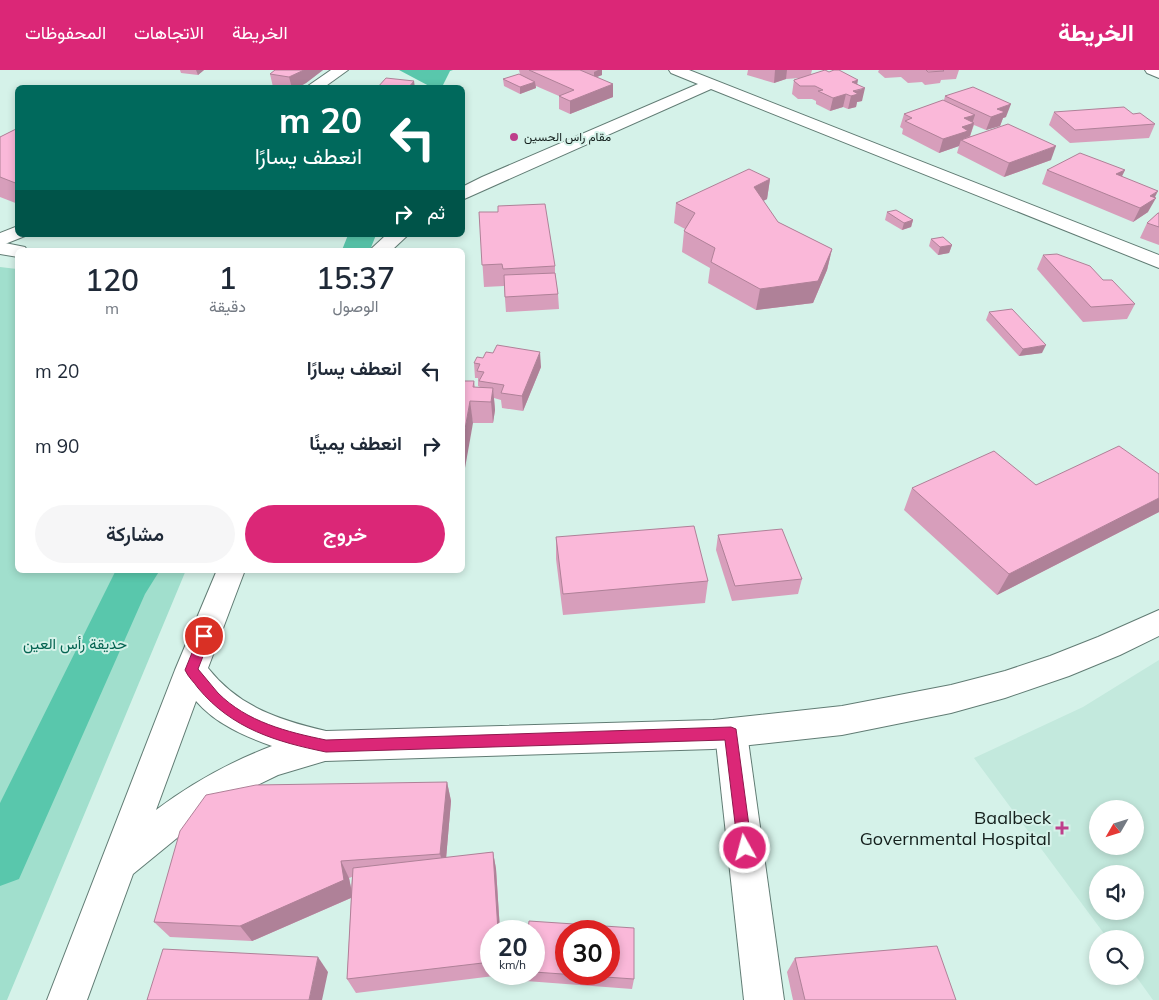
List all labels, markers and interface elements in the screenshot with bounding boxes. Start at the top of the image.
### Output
text: الخريطة [1058,17,1134,47]
text: المحفوظات [25,21,106,44]
text: الاتجاهات [134,21,204,44]
text: الخريطة [232,21,288,44]
text: 20 m [279,98,362,142]
icon: left [380,105,445,170]
place label: مقام راس الحسين [524,129,611,145]
marker: مقام راس الحسين [508,131,520,143]
text: انعطف يسارًا [255,142,362,170]
icon: right [389,200,417,228]
text: ثم [427,200,445,224]
text: 1 [218,259,236,297]
text: 15:37 [316,259,395,297]
text: 120 [85,261,139,299]
text: دقيقة [209,296,246,316]
text: الوصول [332,296,379,316]
text: m [105,298,119,318]
text: انعطف يسارًا [307,356,402,380]
icon: left [417,357,445,385]
text: 20 m [35,359,79,383]
text: انعطف يمينًا [309,431,402,455]
icon: right [417,432,445,460]
text: 90 m [35,434,79,458]
button: مشاركة [35,505,235,563]
button: خروج [245,505,445,563]
pin [183,615,225,657]
icon: arrive [190,622,218,650]
park label: حديقة رأس العين [23,634,127,654]
north arrow [1089,800,1144,855]
map controls [1089,800,1144,985]
place label: Baalbeck Governmental Hospital [860,806,1052,850]
position arrow [718,821,770,873]
marker: Baalbeck Governmental Hospital [1055,821,1069,835]
button: sound [1089,865,1144,920]
speed limit sign: 30 [555,920,620,985]
button: search [1089,930,1144,985]
text: 20 [497,931,528,962]
text: km/h [499,957,526,972]

